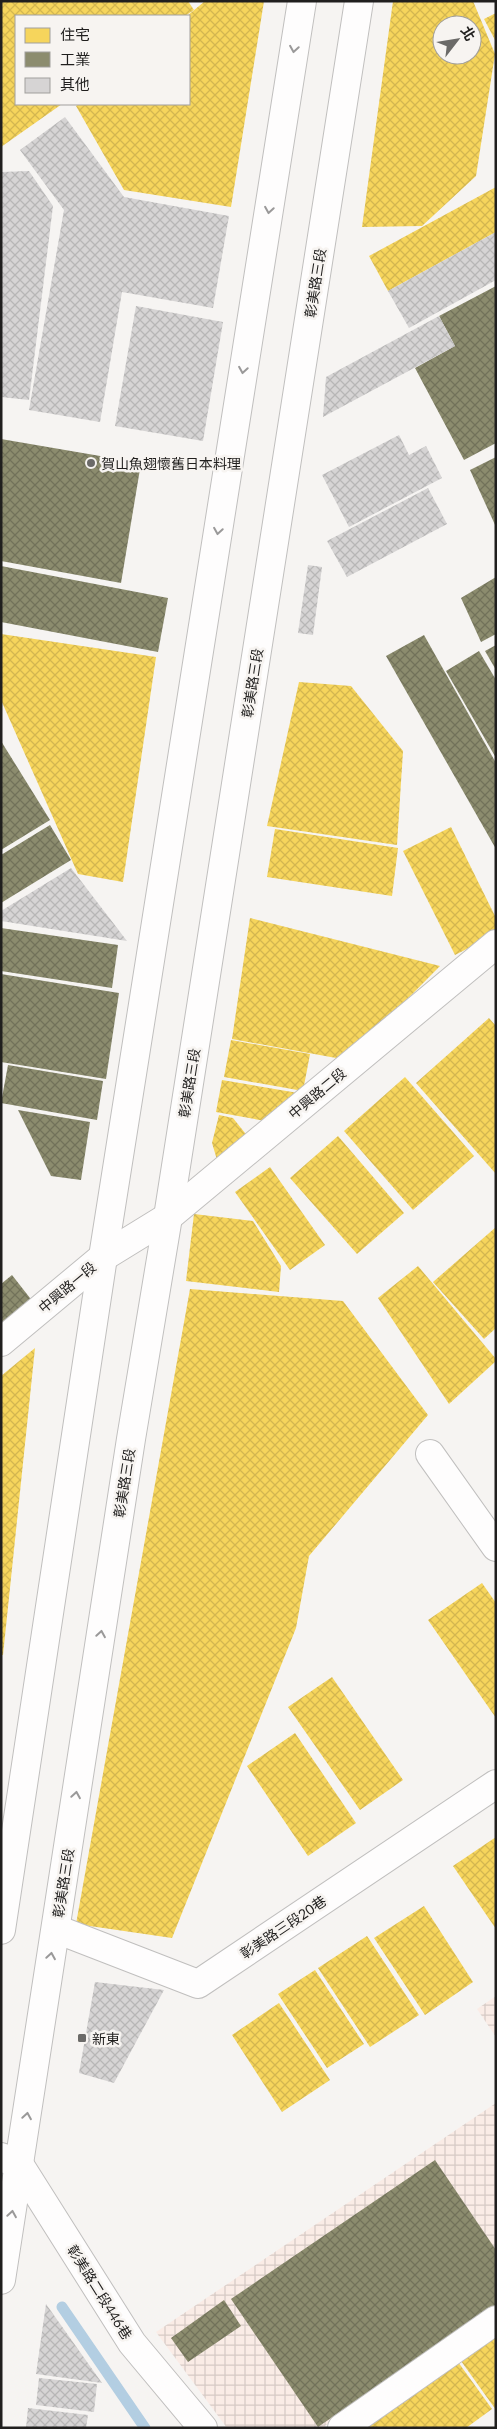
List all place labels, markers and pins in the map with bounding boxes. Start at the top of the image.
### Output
place label: 賀山魚翅懷舊日本料理 [101,455,241,472]
marker: 賀山魚翅懷舊日本料理 [85,457,97,469]
place label: 新東 [92,2030,120,2047]
marker: 新東 [76,2032,88,2044]

